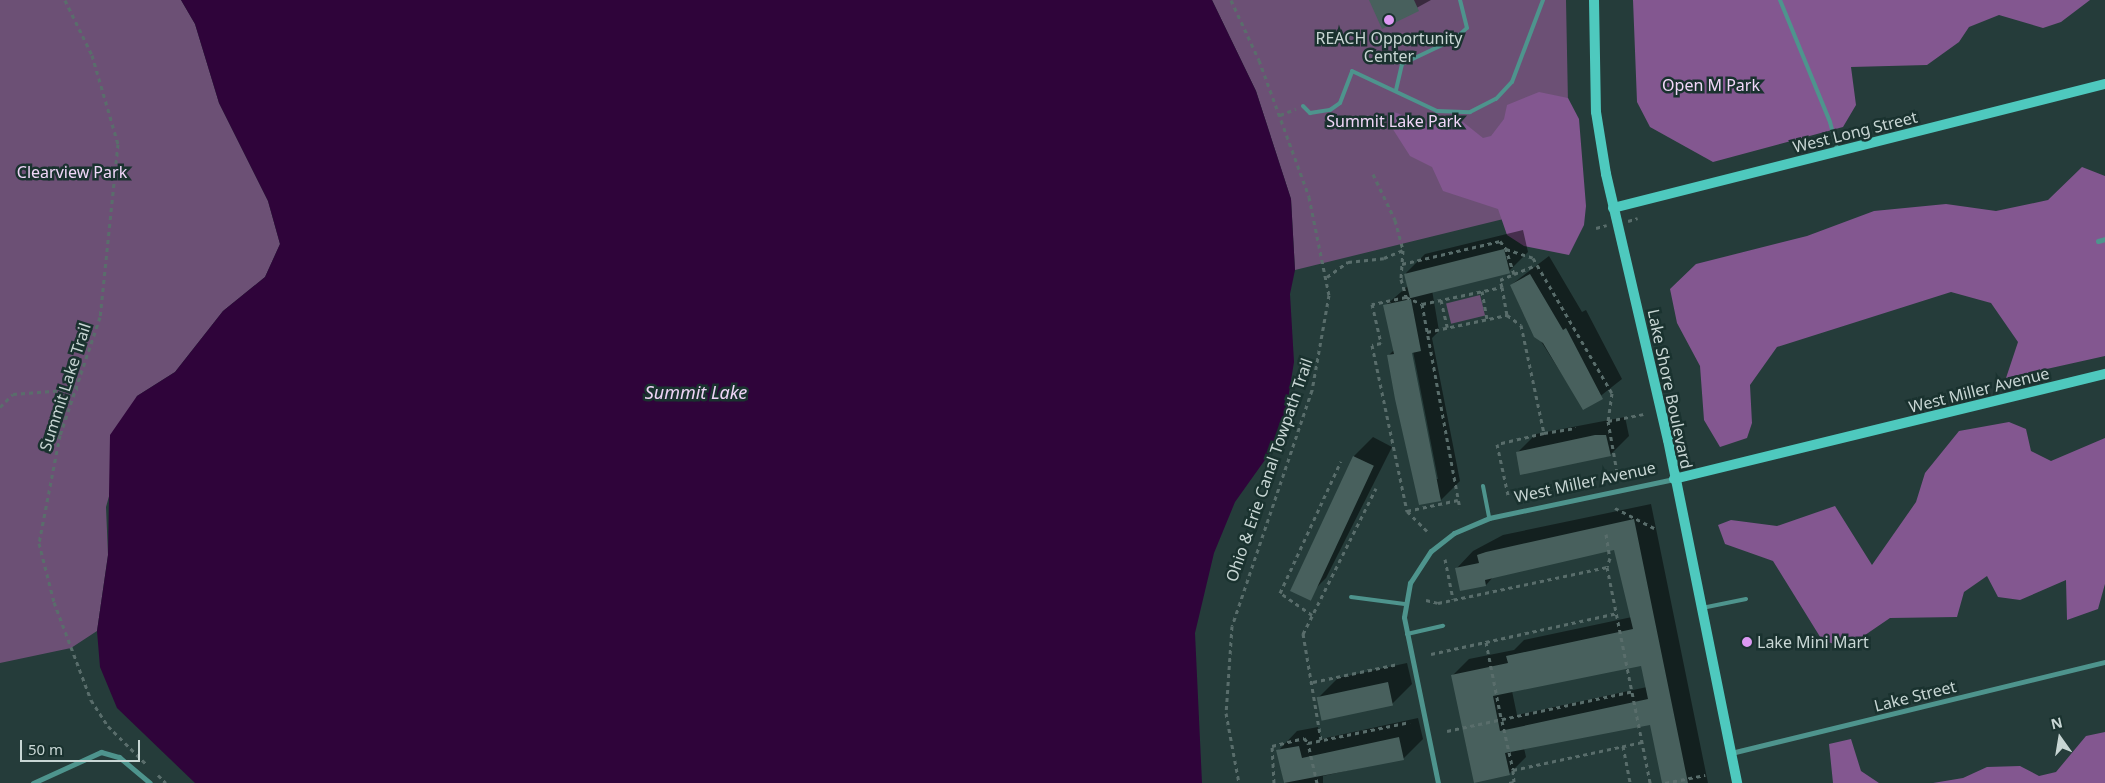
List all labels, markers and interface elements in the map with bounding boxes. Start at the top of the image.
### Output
marker: REACH Opportunity Center [1383,14,1395,26]
place label: REACH Opportunity Center [1316,28,1462,66]
park label: Open M Park [1662,75,1760,95]
street label: West Long Street [1791,107,1919,157]
park label: Summit Lake Park [1326,111,1462,131]
park label: Clearview Park [17,162,127,182]
street label: Lake Shore Boulevard [1644,307,1696,471]
street label: Summit Lake Trail [35,321,95,453]
street label: Ohio & Erie Canal Towpath Trail [1222,356,1316,584]
street label: West Miller Avenue [1907,363,2051,417]
water label: Summit Lake [645,381,747,403]
street label: West Miller Avenue [1513,458,1657,506]
place label: Lake Mini Mart [1757,632,1869,652]
marker: Lake Mini Mart [1741,636,1753,648]
street label: Lake Street [1872,677,1958,715]
text: N [2049,712,2064,733]
north arrow [2035,713,2085,763]
scale bar [22,730,142,762]
text: 50 m [28,739,63,759]

